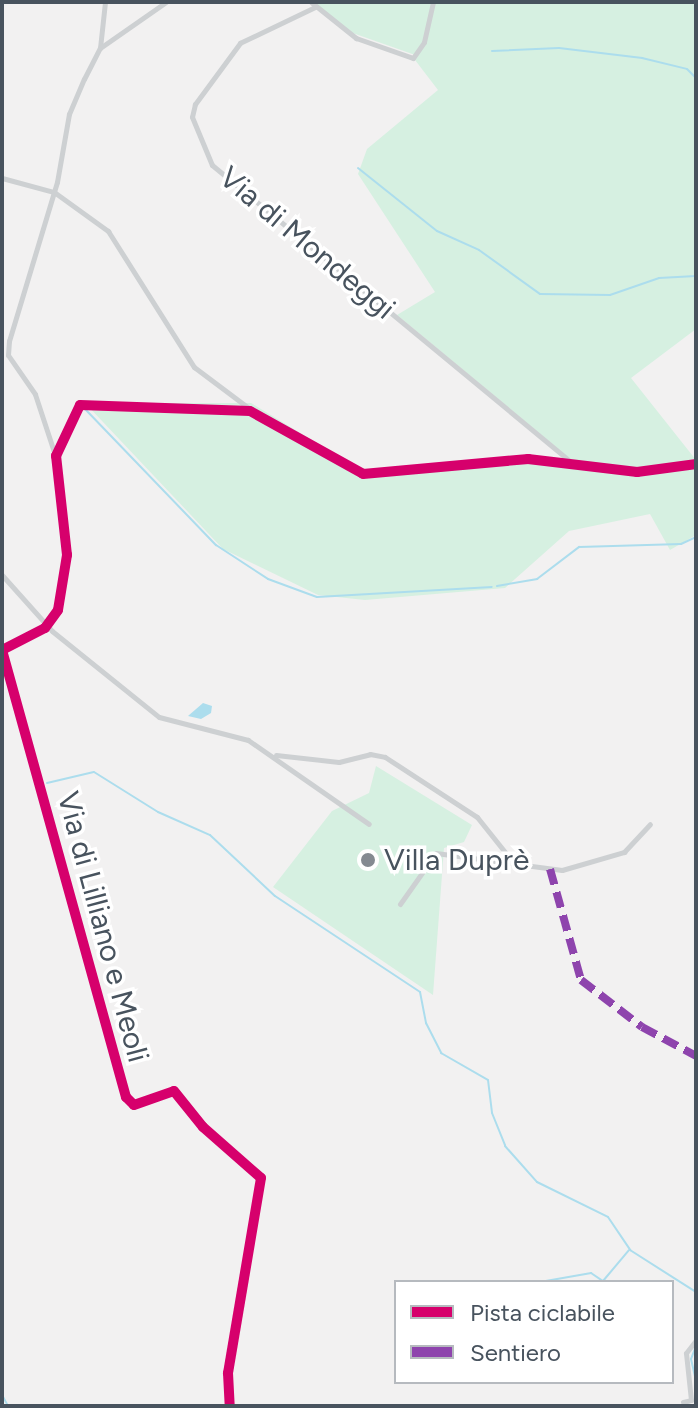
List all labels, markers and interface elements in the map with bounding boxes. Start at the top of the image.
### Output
street label: Via di Mondeggi [212,159,402,327]
street label: Via di Lilliano e Meoli [50,788,156,1066]
place label: Villa Duprè [384,842,529,878]
marker: Villa Duprè [359,851,377,869]
legend [394,1280,674,1384]
text: Pista ciclabile [470,1298,615,1327]
text: Sentiero [470,1338,561,1367]

